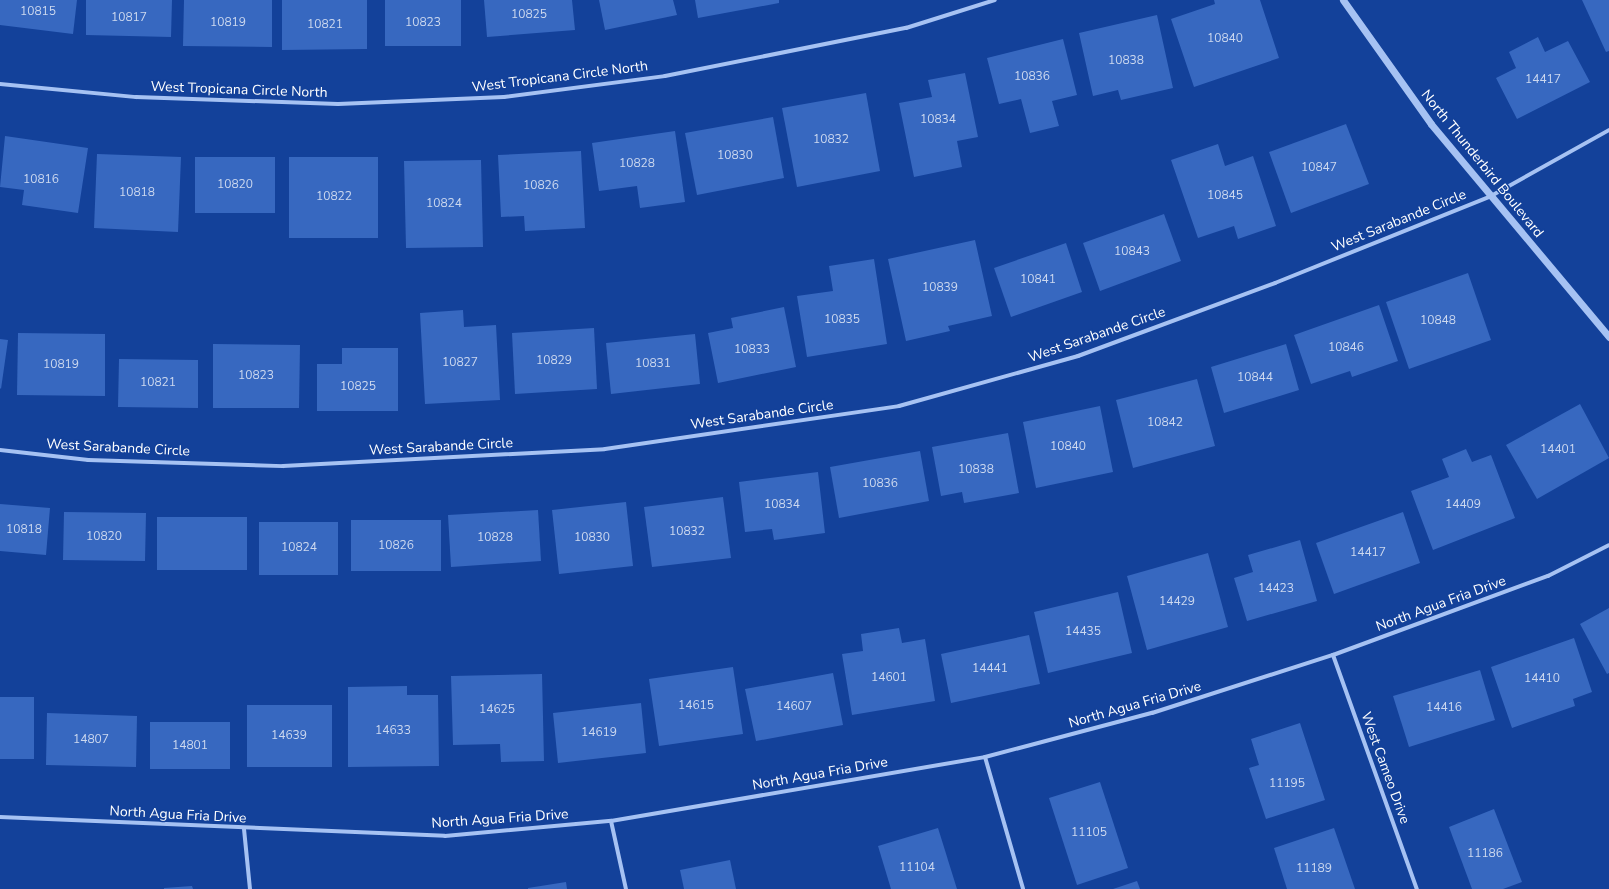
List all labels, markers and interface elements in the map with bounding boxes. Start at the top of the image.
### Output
house number: 10815 [20,5,56,19]
house number: 10825 [511,8,547,22]
house number: 10817 [111,11,147,25]
house number: 10819 [210,16,246,30]
house number: 10823 [405,16,441,30]
house number: 10821 [307,18,343,32]
house number: 10840 [1207,32,1243,46]
house number: 10838 [1108,54,1144,68]
street label: West Tropicana Circle North [471,58,649,96]
house number: 10836 [1014,70,1050,84]
house number: 14417 [1525,73,1561,87]
street label: West Tropicana Circle North [150,79,328,101]
street label: North Thunderbird Boulevard [1417,87,1547,241]
house number: 10834 [920,113,956,127]
house number: 10832 [813,133,849,147]
house number: 10830 [717,149,753,163]
house number: 10828 [619,157,655,171]
house number: 10847 [1301,161,1337,175]
house number: 10816 [23,173,59,187]
house number: 10820 [217,178,253,192]
house number: 10826 [523,179,559,193]
house number: 10818 [119,186,155,200]
street label: West Sarabande Circle [1329,186,1469,256]
house number: 10845 [1207,189,1243,203]
house number: 10822 [316,190,352,204]
house number: 10824 [426,197,462,211]
house number: 10843 [1114,245,1150,259]
house number: 10841 [1020,273,1056,287]
house number: 10839 [922,281,958,295]
street label: West Sarabande Circle [1026,304,1168,366]
house number: 10835 [824,313,860,327]
house number: 10848 [1420,314,1456,328]
house number: 10846 [1328,341,1364,355]
house number: 10833 [734,343,770,357]
house number: 10829 [536,354,572,368]
house number: 10827 [442,356,478,370]
house number: 10831 [635,357,671,371]
house number: 10819 [43,358,79,372]
house number: 10823 [238,369,274,383]
house number: 10844 [1237,371,1273,385]
house number: 10821 [140,376,176,390]
house number: 10825 [340,380,376,394]
street label: West Sarabande Circle [690,397,834,433]
house number: 10842 [1147,416,1183,430]
street label: West Sarabande Circle [369,435,513,459]
street label: West Sarabande Circle [46,436,190,460]
house number: 10840 [1050,440,1086,454]
house number: 14401 [1540,443,1576,457]
house number: 10838 [958,463,994,477]
house number: 10836 [862,477,898,491]
house number: 10834 [764,498,800,512]
house number: 14409 [1445,498,1481,512]
house number: 10818 [6,523,42,537]
house number: 10832 [669,525,705,539]
house number: 10820 [86,530,122,544]
house number: 10828 [477,531,513,545]
house number: 10830 [574,531,610,545]
house number: 10826 [378,539,414,553]
house number: 10824 [281,541,317,555]
house number: 14417 [1350,546,1386,560]
street label: North Agua Fria Drive [1374,573,1508,635]
house number: 14423 [1258,582,1294,596]
house number: 14429 [1159,595,1195,609]
house number: 14435 [1065,625,1101,639]
house number: 14441 [972,662,1008,676]
house number: 14601 [871,671,907,685]
house number: 14410 [1524,672,1560,686]
street label: North Agua Fria Drive [1067,678,1203,732]
house number: 14615 [678,699,714,713]
house number: 14607 [776,700,812,714]
house number: 14416 [1426,701,1462,715]
house number: 14625 [479,703,515,717]
street label: West Cameo Drive [1357,710,1413,826]
house number: 14633 [375,724,411,738]
house number: 14619 [581,726,617,740]
house number: 14639 [271,729,307,743]
house number: 14807 [73,733,109,747]
house number: 14801 [172,739,208,753]
street label: North Agua Fria Drive [751,754,889,794]
house number: 11195 [1269,777,1305,791]
street label: North Agua Fria Drive [109,803,247,827]
street label: North Agua Fria Drive [431,806,569,832]
house number: 11105 [1071,826,1107,840]
house number: 11186 [1467,847,1503,861]
house number: 11104 [899,861,935,875]
house number: 11189 [1296,862,1332,876]

